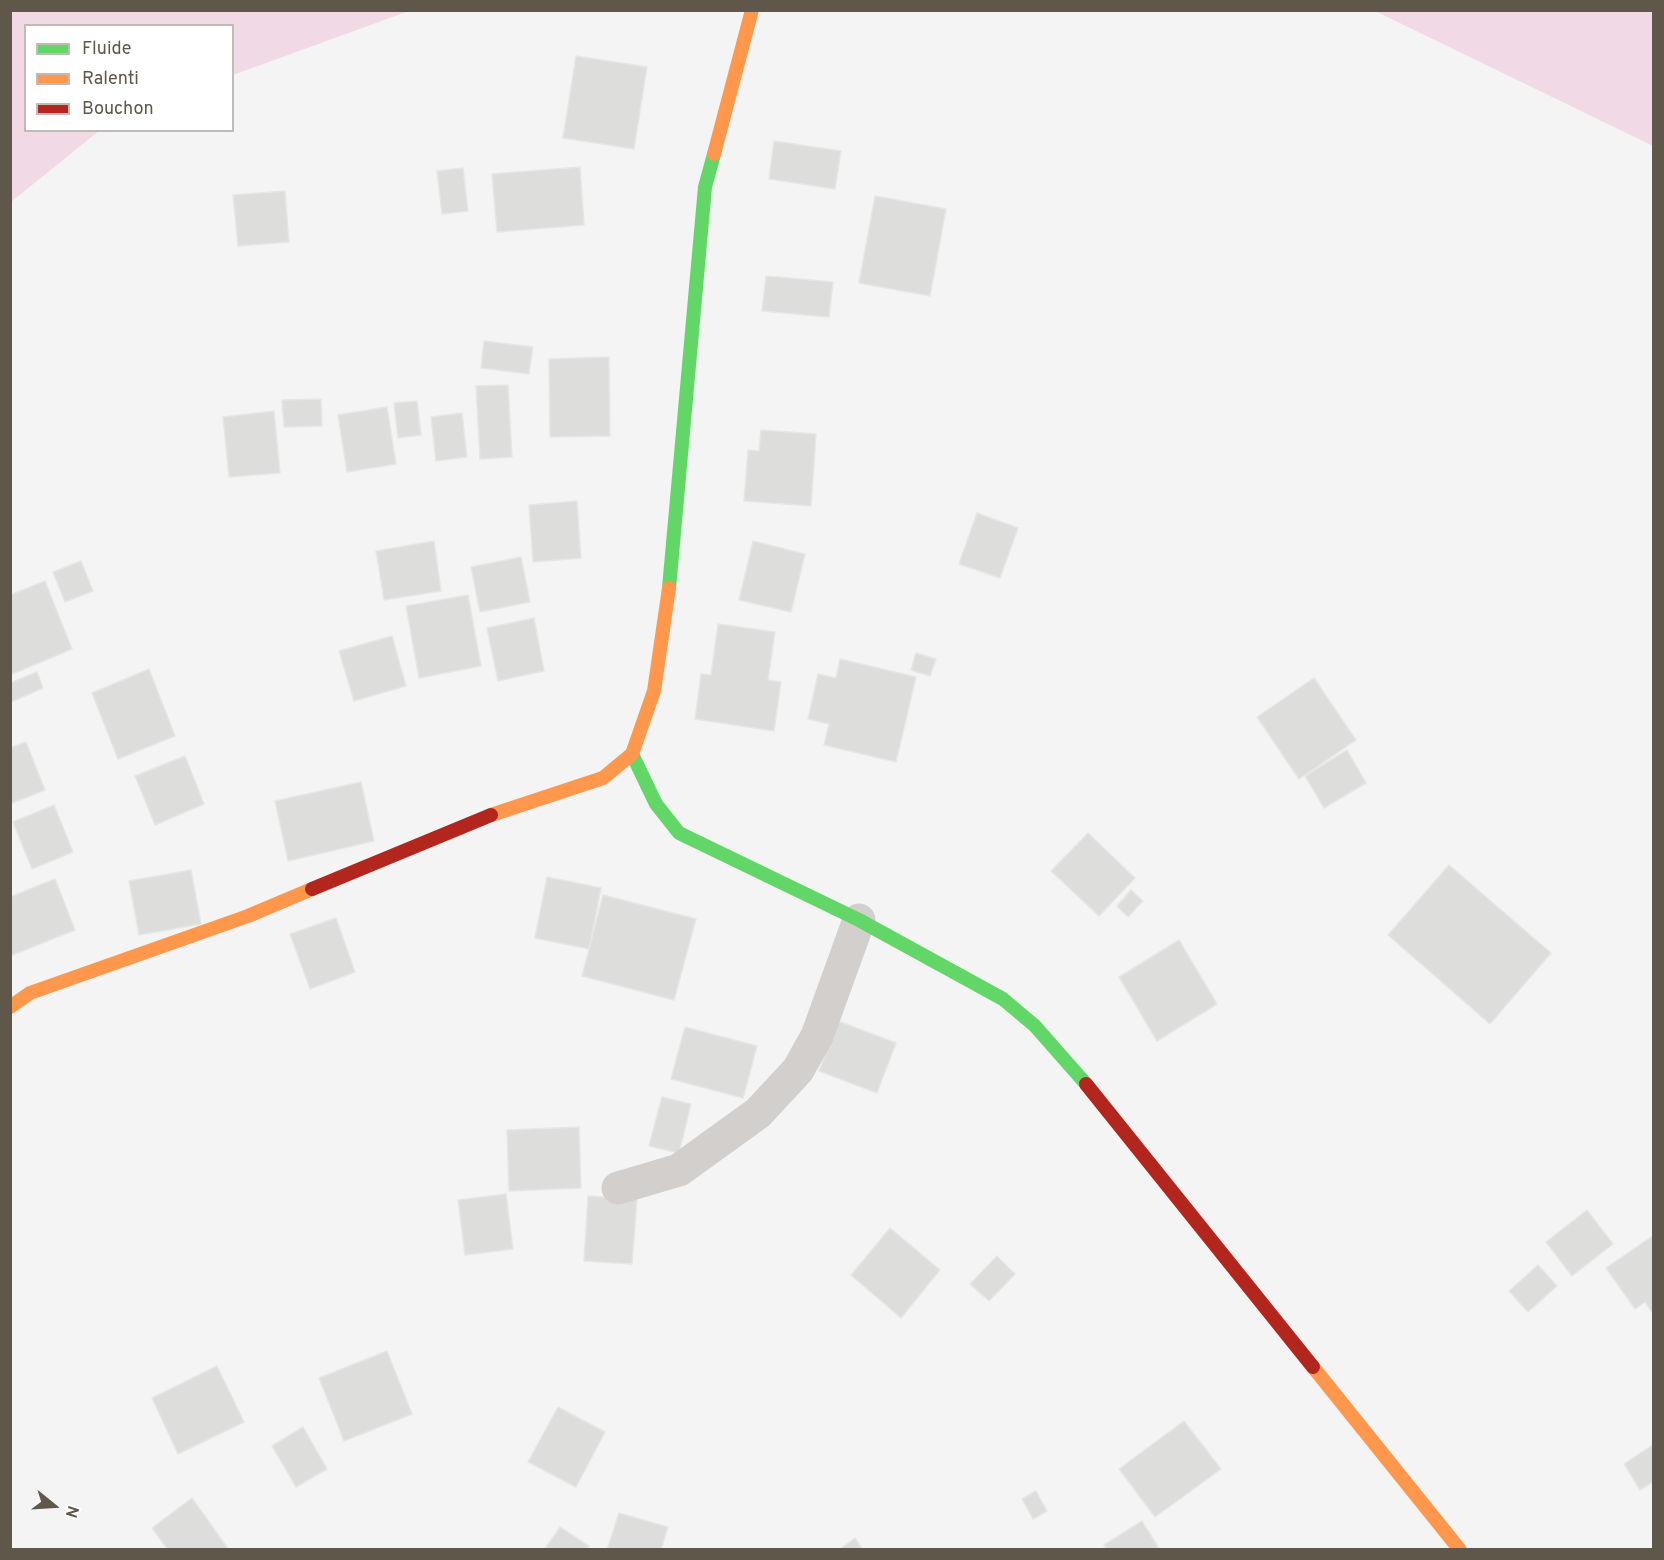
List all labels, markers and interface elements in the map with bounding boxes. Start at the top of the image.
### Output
legend [24,24,234,132]
text: Fluide [82,38,131,61]
text: Ralenti [82,68,139,91]
text: Bouchon [82,98,154,121]
north arrow [24,1476,84,1536]
text: N [60,1503,82,1520]

